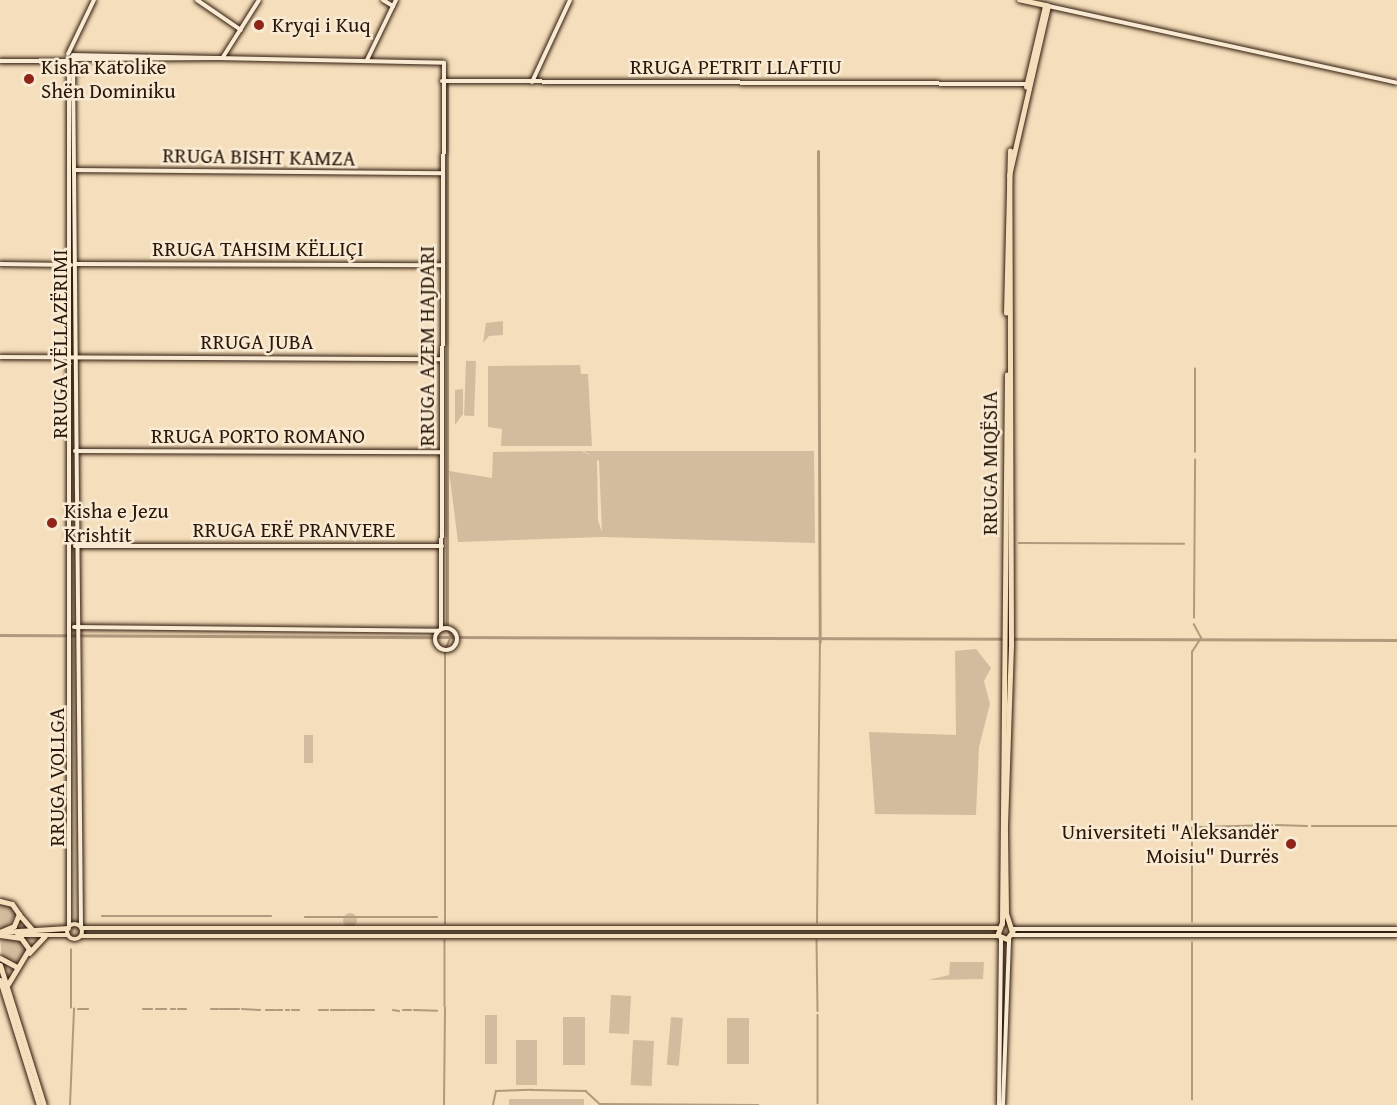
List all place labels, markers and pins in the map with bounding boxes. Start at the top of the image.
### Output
place label: Kryqi i Kuq [272,12,370,38]
marker: Kryqi i Kuq [250,16,268,34]
place label: Kisha Katolike Shën Dominiku [41,54,176,104]
marker: Kisha Katolike Shën Dominiku [22,72,36,86]
place label: Kisha e Jezu Krishtit [64,498,168,548]
marker: Kisha e Jezu Krishtit [45,516,59,530]
place label: Universiteti "Aleksandër Moisiu" Durrës [1061,819,1279,869]
marker: Universiteti "Aleksandër Moisiu" Durrës [1284,837,1298,851]

